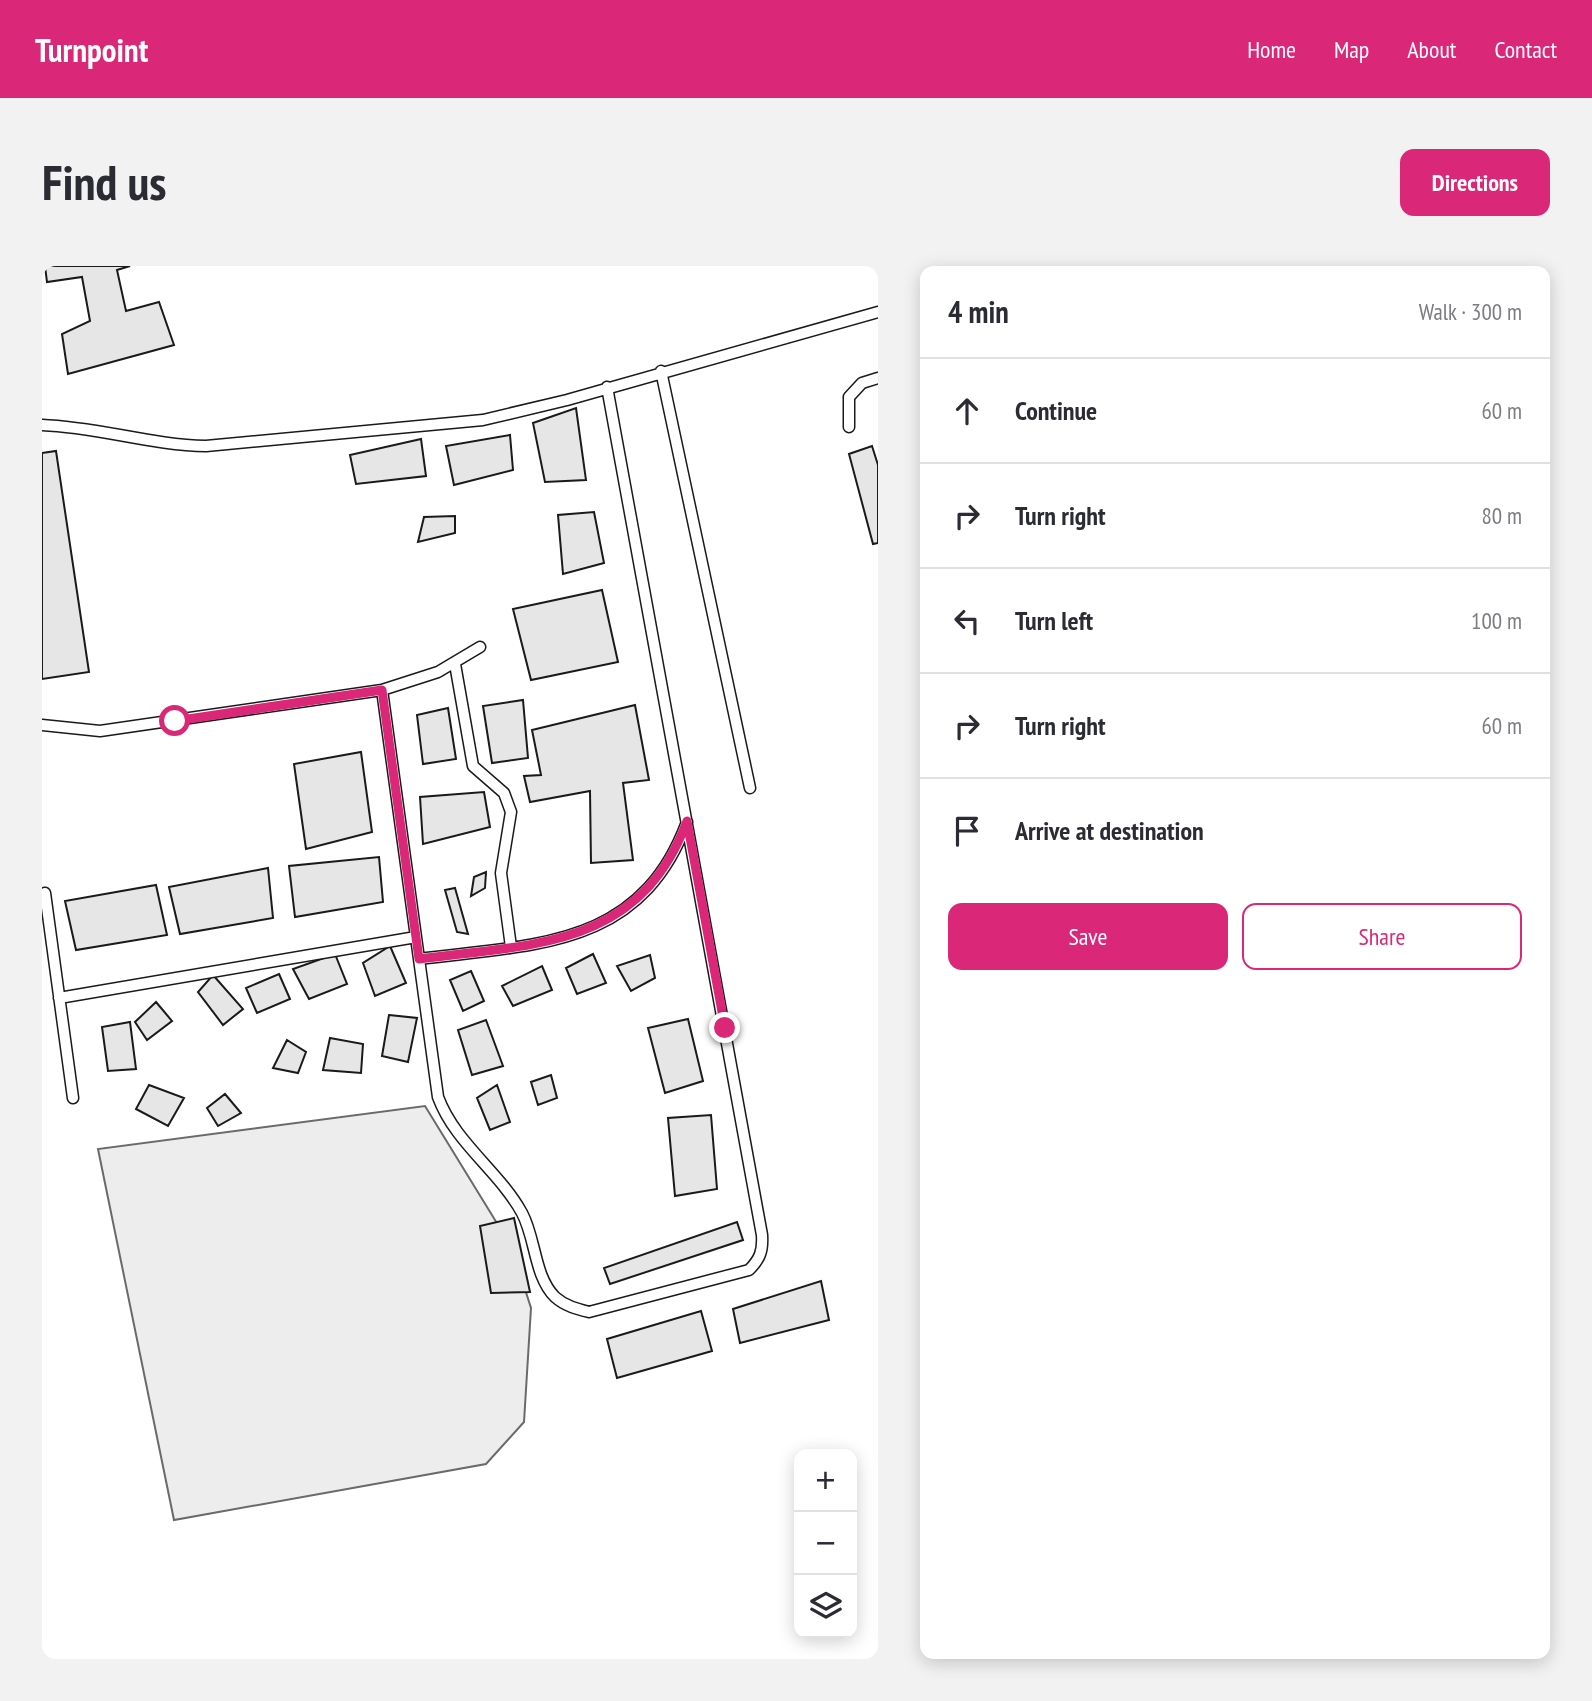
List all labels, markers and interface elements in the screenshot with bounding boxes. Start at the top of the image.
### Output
text: Turnpoint [35,28,148,71]
text: Home [1247,34,1296,65]
text: Map [1334,34,1369,65]
text: About [1407,34,1456,65]
text: Contact [1494,34,1557,65]
button: Directions [1400,149,1550,216]
text: Find us [42,150,166,214]
text: 4 min [948,292,1009,331]
text: Walk · 300 m [1419,297,1522,326]
icon: ahead [948,392,986,430]
text: Continue [1015,394,1097,427]
text: 60 m [1481,396,1522,425]
icon: right [948,497,986,535]
text: Turn right [1015,499,1106,532]
text: 80 m [1481,501,1522,530]
icon: left [948,602,986,640]
text: Turn left [1015,604,1093,637]
text: 100 m [1471,606,1522,635]
route start [159,705,190,736]
icon: right [948,707,986,745]
text: Turn right [1015,709,1106,742]
text: 60 m [1481,711,1522,740]
icon: arrive [948,812,986,850]
text: Arrive at destination [1015,814,1204,847]
button: Save [948,903,1228,970]
button: Share [1242,903,1522,970]
route end [709,1012,740,1043]
map controls [794,1449,857,1638]
button: + [794,1449,857,1512]
button: − [794,1512,857,1575]
button: layers [794,1575,857,1638]

